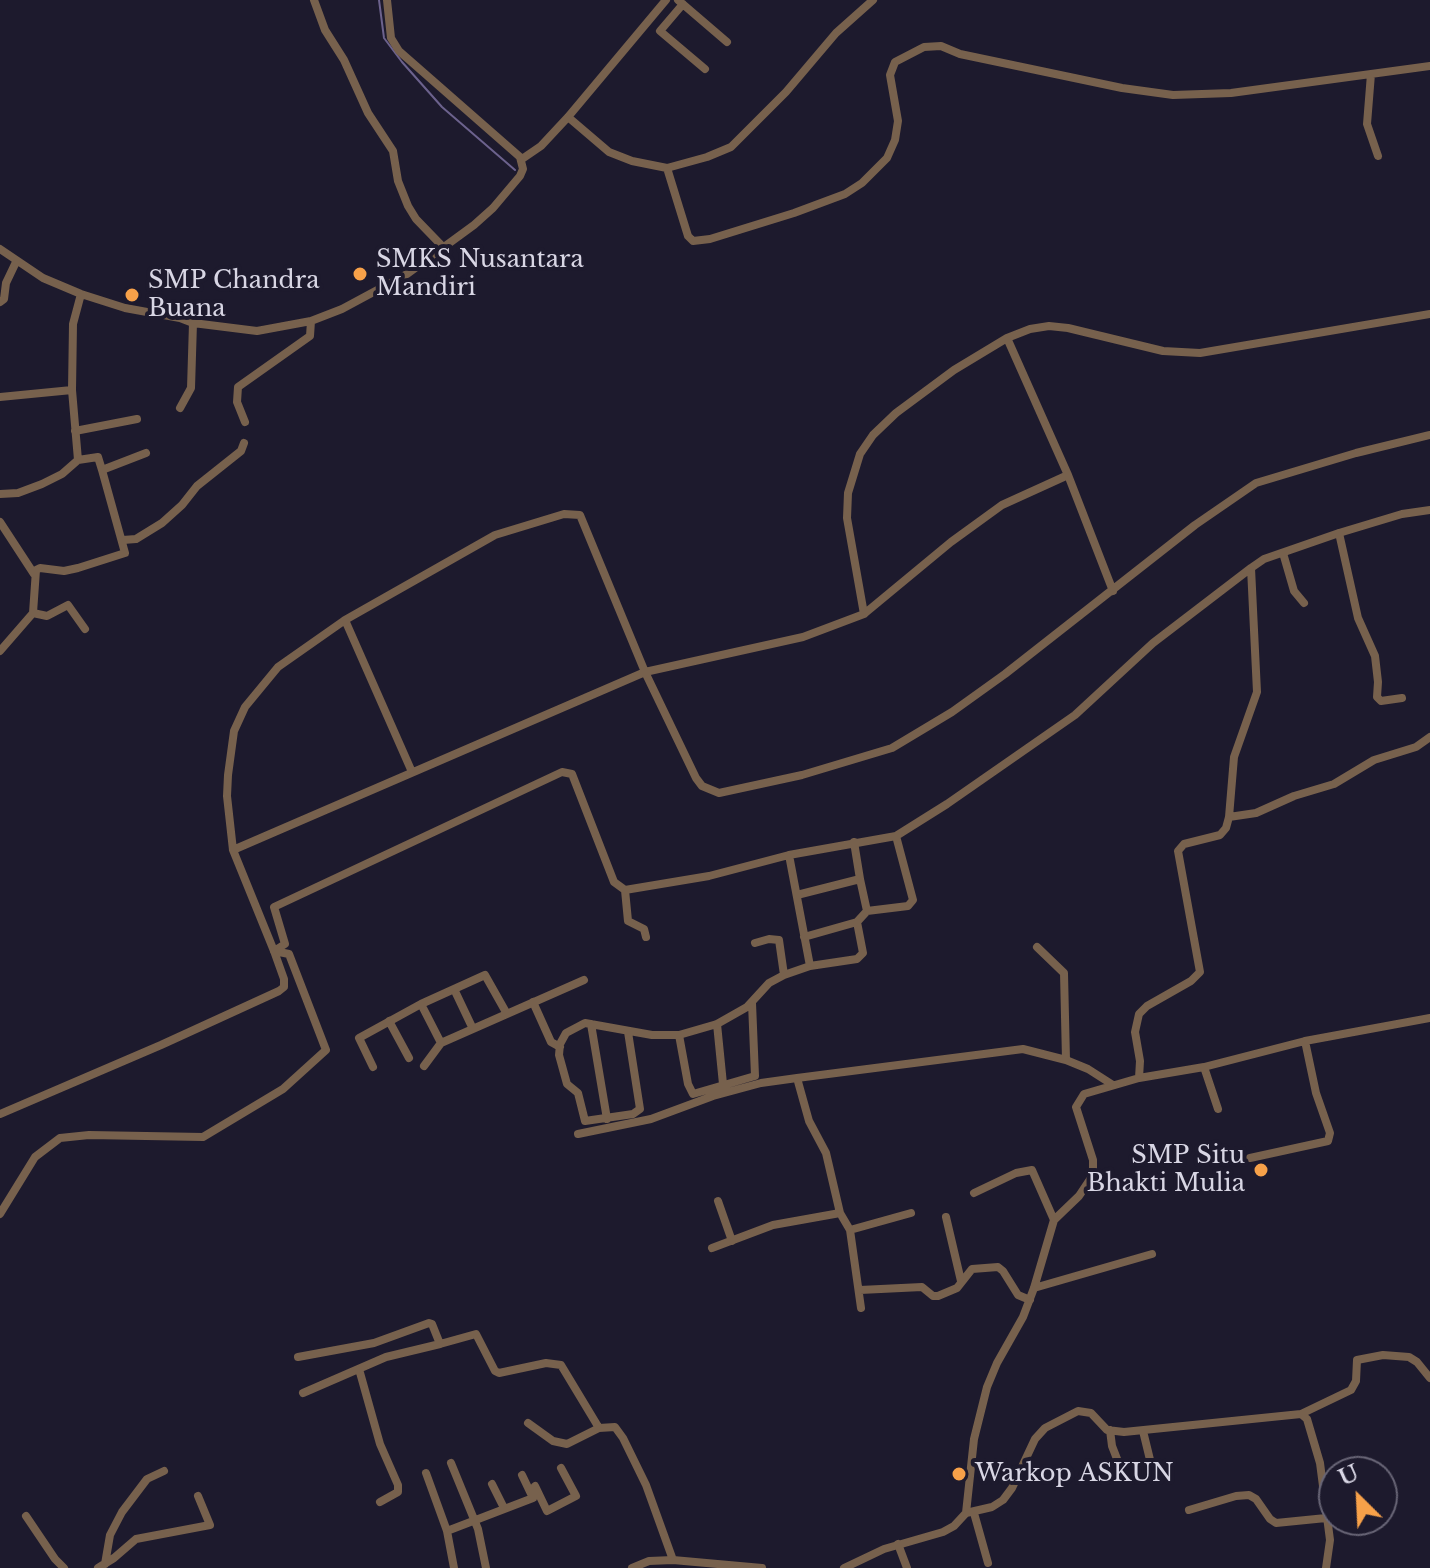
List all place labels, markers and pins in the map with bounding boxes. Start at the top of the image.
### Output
place label: SMKS Nusantara Mandiri [376,246,584,302]
marker: SMKS Nusantara Mandiri [351,265,369,283]
place label: SMP Chandra Buana [148,267,320,323]
marker: SMP Chandra Buana [123,286,141,304]
place label: SMP Situ Bhakti Mulia [1087,1142,1245,1198]
marker: SMP Situ Bhakti Mulia [1252,1161,1270,1179]
place label: Warkop ASKUN [975,1460,1174,1488]
marker: Warkop ASKUN [950,1465,968,1483]

